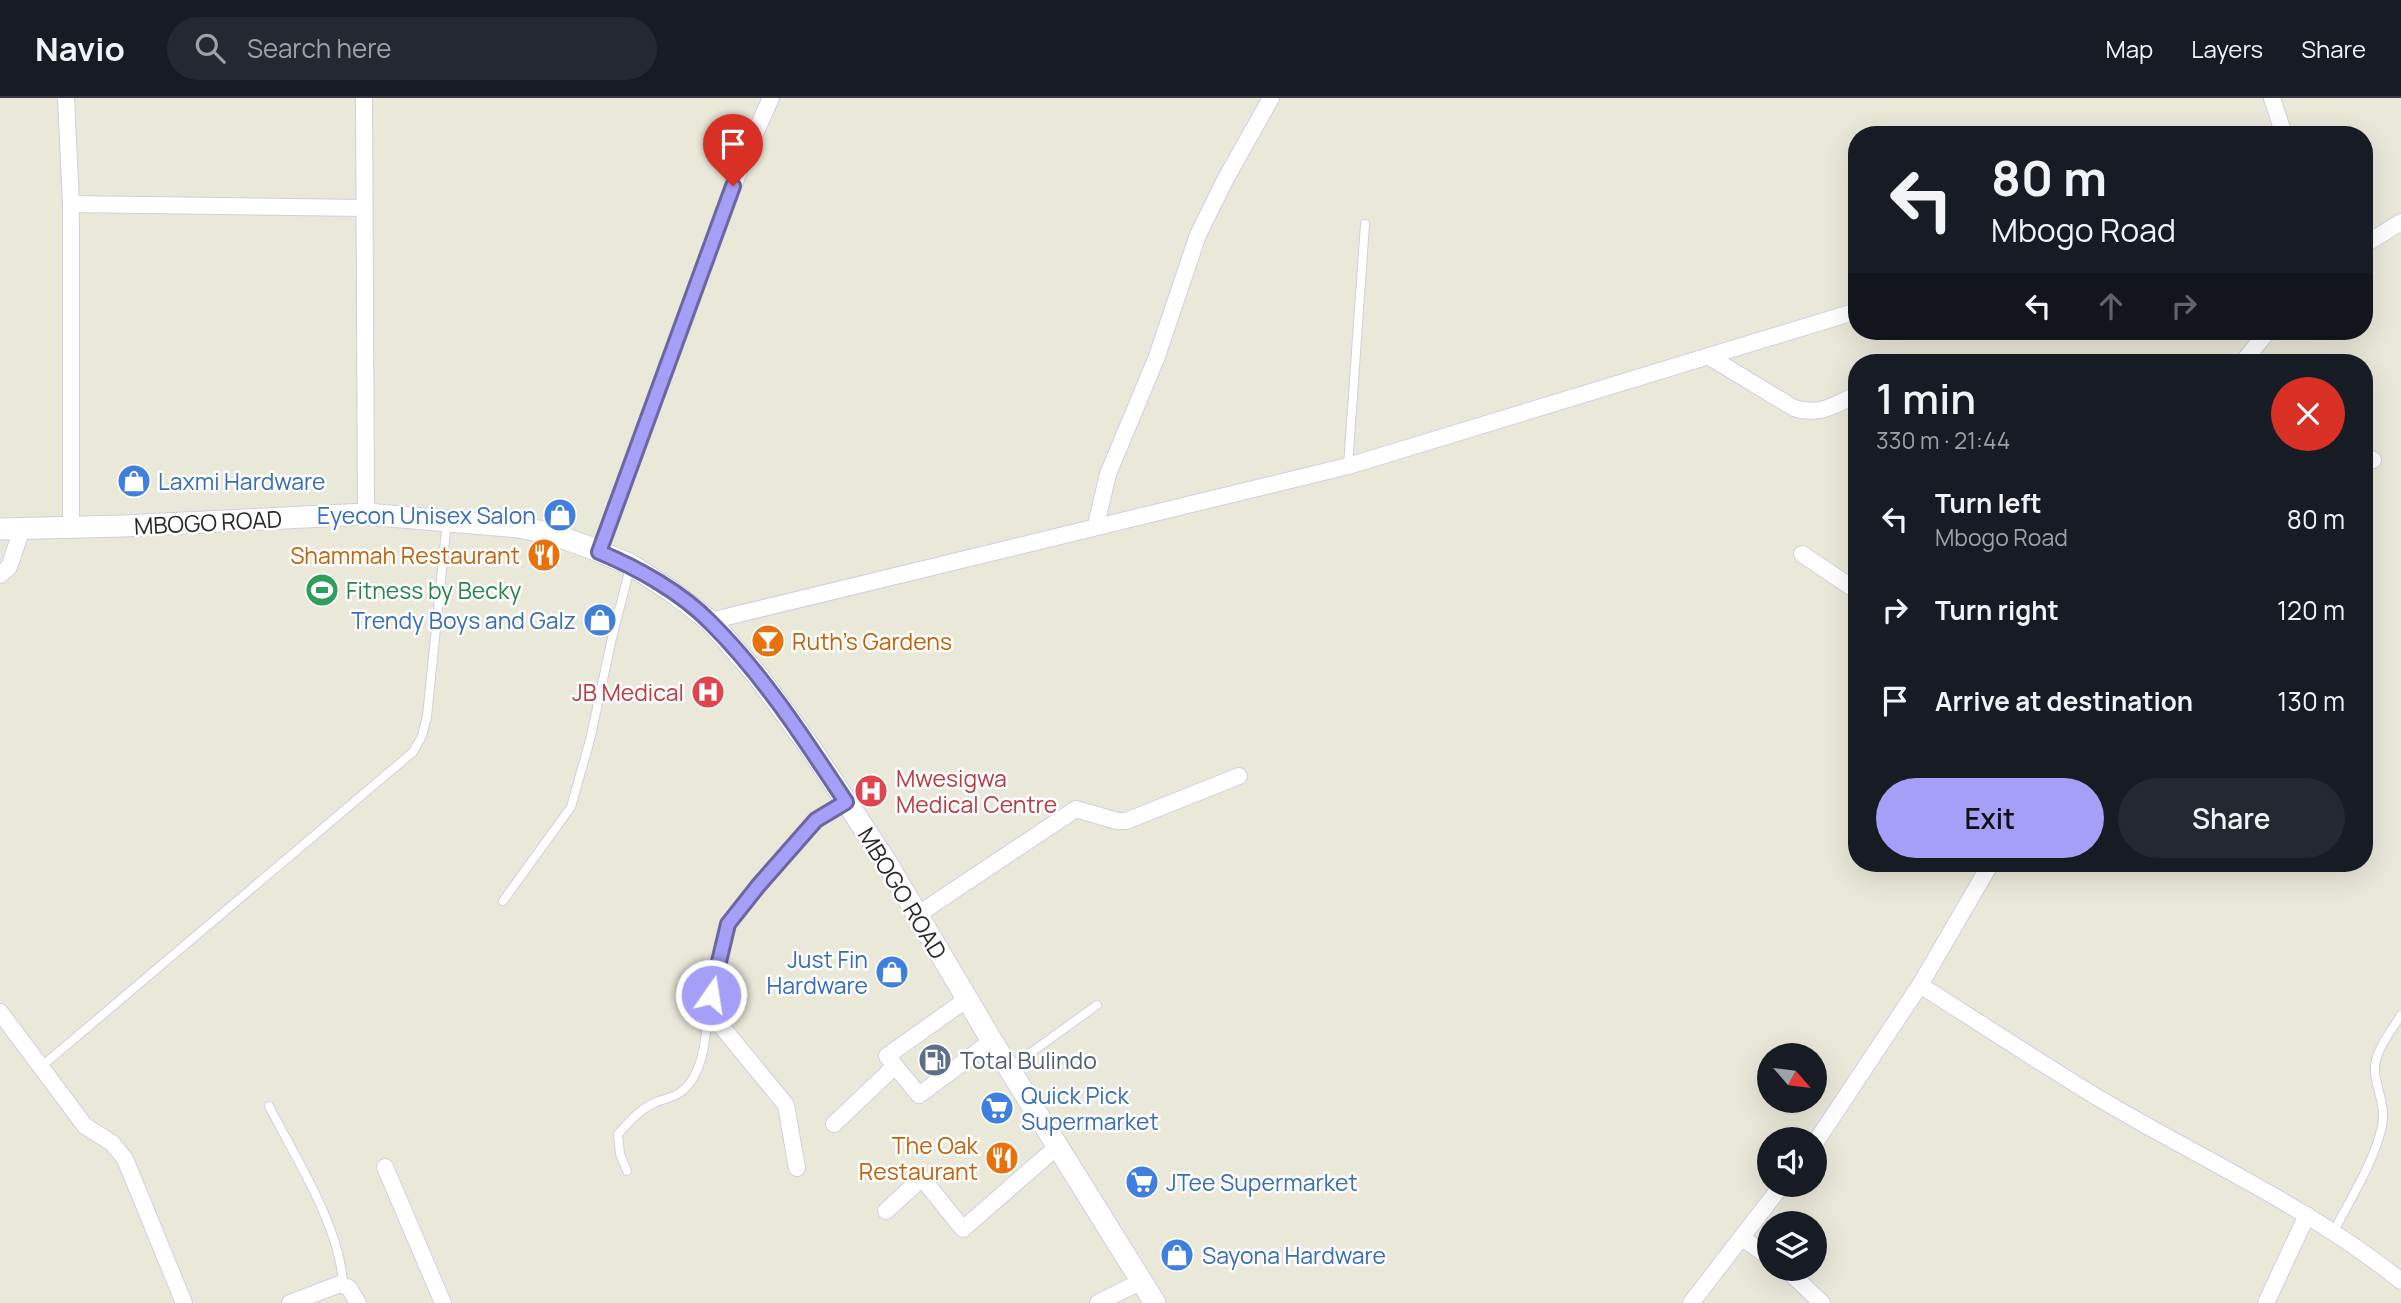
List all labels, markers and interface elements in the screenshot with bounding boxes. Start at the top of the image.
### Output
search box [167,17,657,80]
text: Navio [35,26,125,71]
icon: search [191,29,229,67]
text: Search here [247,30,391,66]
text: Map [2106,32,2153,65]
text: Layers [2191,32,2263,65]
text: Share [2301,32,2366,65]
pin [703,114,763,186]
icon: arrive [714,125,752,163]
text: 80 m [1991,144,2107,211]
icon: left [1876,154,1967,245]
text: Mbogo Road [1991,208,2176,252]
icon: left [2019,287,2057,325]
icon: ahead [2092,287,2130,325]
icon: right [2165,287,2203,325]
text: 1 min [1876,369,1976,427]
button: close [2271,377,2345,451]
text: 330 m · 21:44 [1876,424,2010,456]
shop icon: Laxmi Hardware [115,462,153,500]
place label: Laxmi Hardware [158,465,326,497]
text: Turn left [1935,485,2042,521]
shop icon: Eyecon Unisex Salon [541,496,579,534]
place label: Eyecon Unisex Salon [317,499,536,531]
icon: left [1876,500,1914,538]
text: 80 m [2287,501,2345,537]
street label: MBOGO ROAD [133,502,283,542]
text: Mbogo Road [1935,521,2068,553]
restaurant icon: Shammah Restaurant [525,536,563,574]
place label: Shammah Restaurant [290,539,520,571]
sports icon: Fitness by Becky [303,571,341,609]
place label: Fitness by Becky [346,574,522,606]
icon: right [1876,591,1914,629]
text: Turn right [1935,592,2059,628]
text: 120 m [2277,592,2345,628]
shop icon: Trendy Boys and Galz [581,601,619,639]
place label: Trendy Boys and Galz [351,604,576,636]
bar icon: Ruth's Gardens [749,622,787,660]
place label: Ruth's Gardens [792,625,952,657]
hospital icon: JB Medical [689,673,727,711]
place label: JB Medical [572,676,684,708]
icon: arrive [1876,682,1914,720]
text: Arrive at destination [1935,683,2193,719]
text: 130 m [2277,683,2345,719]
place label: Mwesigwa Medical Centre [896,762,1057,820]
hospital icon: Mwesigwa Medical Centre [852,772,890,810]
button: Exit [1876,778,2104,858]
button: Share [2118,778,2345,858]
street label: MBOGO ROAD [851,821,955,965]
place label: Just Fin Hardware [767,943,868,1001]
shop icon: Just Fin Hardware [873,953,911,991]
position arrow [674,958,748,1032]
fuel station icon: Total Bulindo [916,1041,954,1079]
north arrow [1757,1043,1827,1113]
map controls [1757,1043,1827,1281]
place label: Total Bulindo [960,1044,1097,1076]
place label: Quick Pick Supermarket [1021,1079,1159,1137]
supermarket icon: Quick Pick Supermarket [978,1089,1016,1127]
button: sound [1757,1127,1827,1197]
place label: The Oak Restaurant [859,1129,979,1187]
restaurant icon: The Oak Restaurant [983,1139,1021,1177]
supermarket icon: JTee Supermarket [1123,1163,1161,1201]
place label: JTee Supermarket [1166,1166,1358,1198]
button: layers [1757,1211,1827,1281]
shop icon: Sayona Hardware [1158,1236,1196,1274]
place label: Sayona Hardware [1202,1239,1386,1271]

